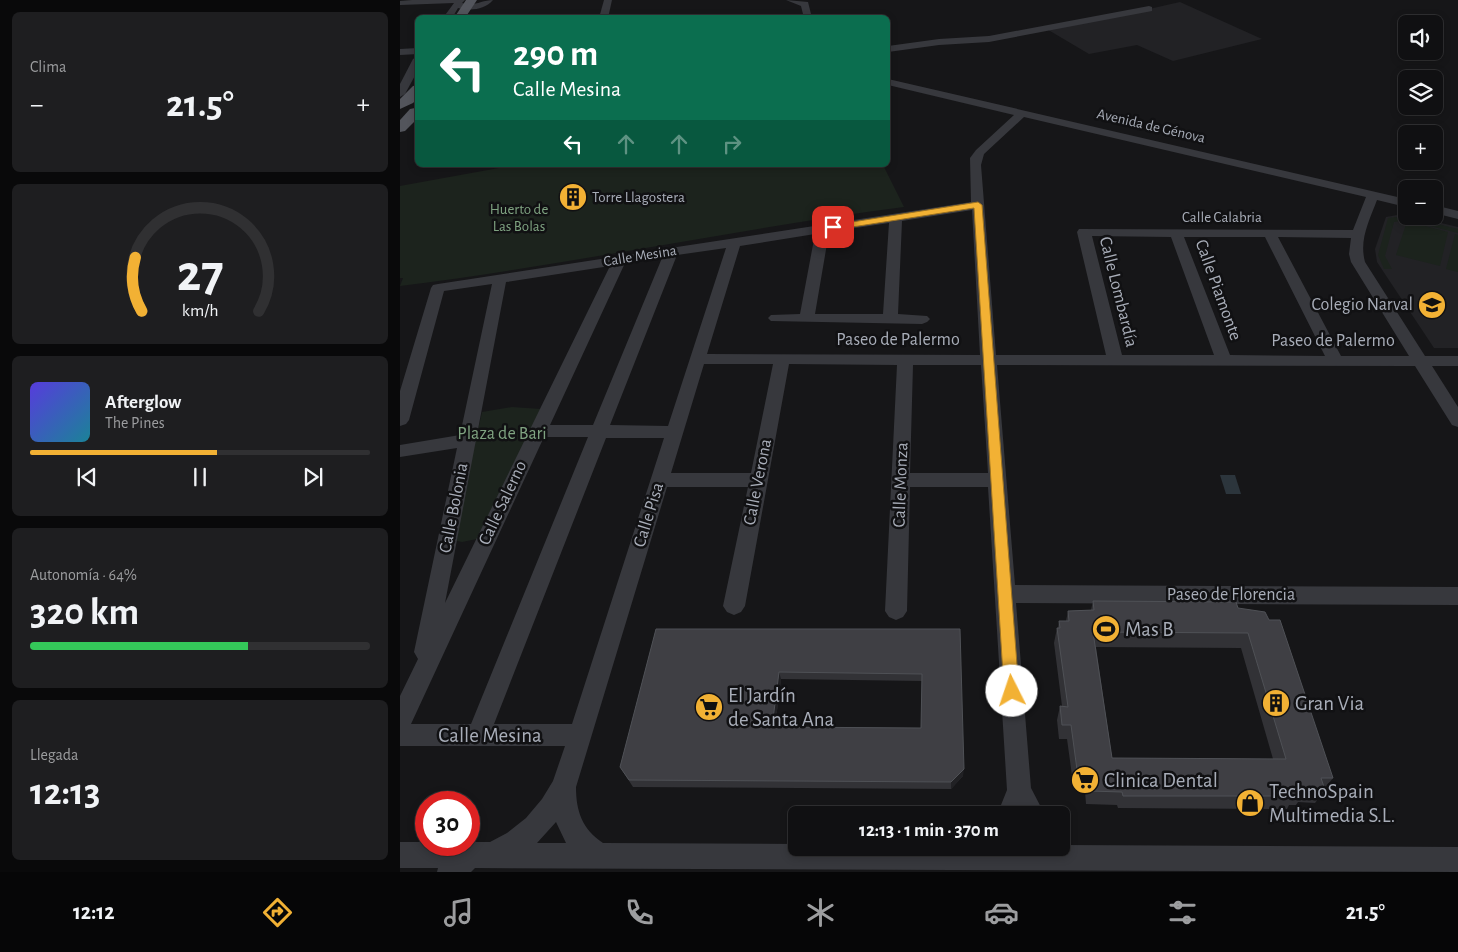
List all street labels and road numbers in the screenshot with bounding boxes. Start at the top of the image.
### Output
street label: Avenida de Génova [1095,106,1207,146]
street label: Calle Calabria [1182,210,1262,225]
street label: Calle Lombardía [1096,235,1140,349]
street label: Calle Piamonte [1191,237,1245,343]
street label: Calle Mesina [602,243,678,269]
street label: Paseo de Palermo [836,331,960,349]
street label: Paseo de Palermo [1271,332,1395,350]
street label: Calle Verona [741,437,775,527]
street label: Calle Monza [891,442,911,528]
street label: Calle Salerno [476,458,530,548]
street label: Calle Bolonia [436,462,472,554]
street label: Calle Pisa [631,481,667,549]
street label: Paseo de Florencia [1167,586,1295,604]
street label: Calle Mesina [438,725,542,746]

